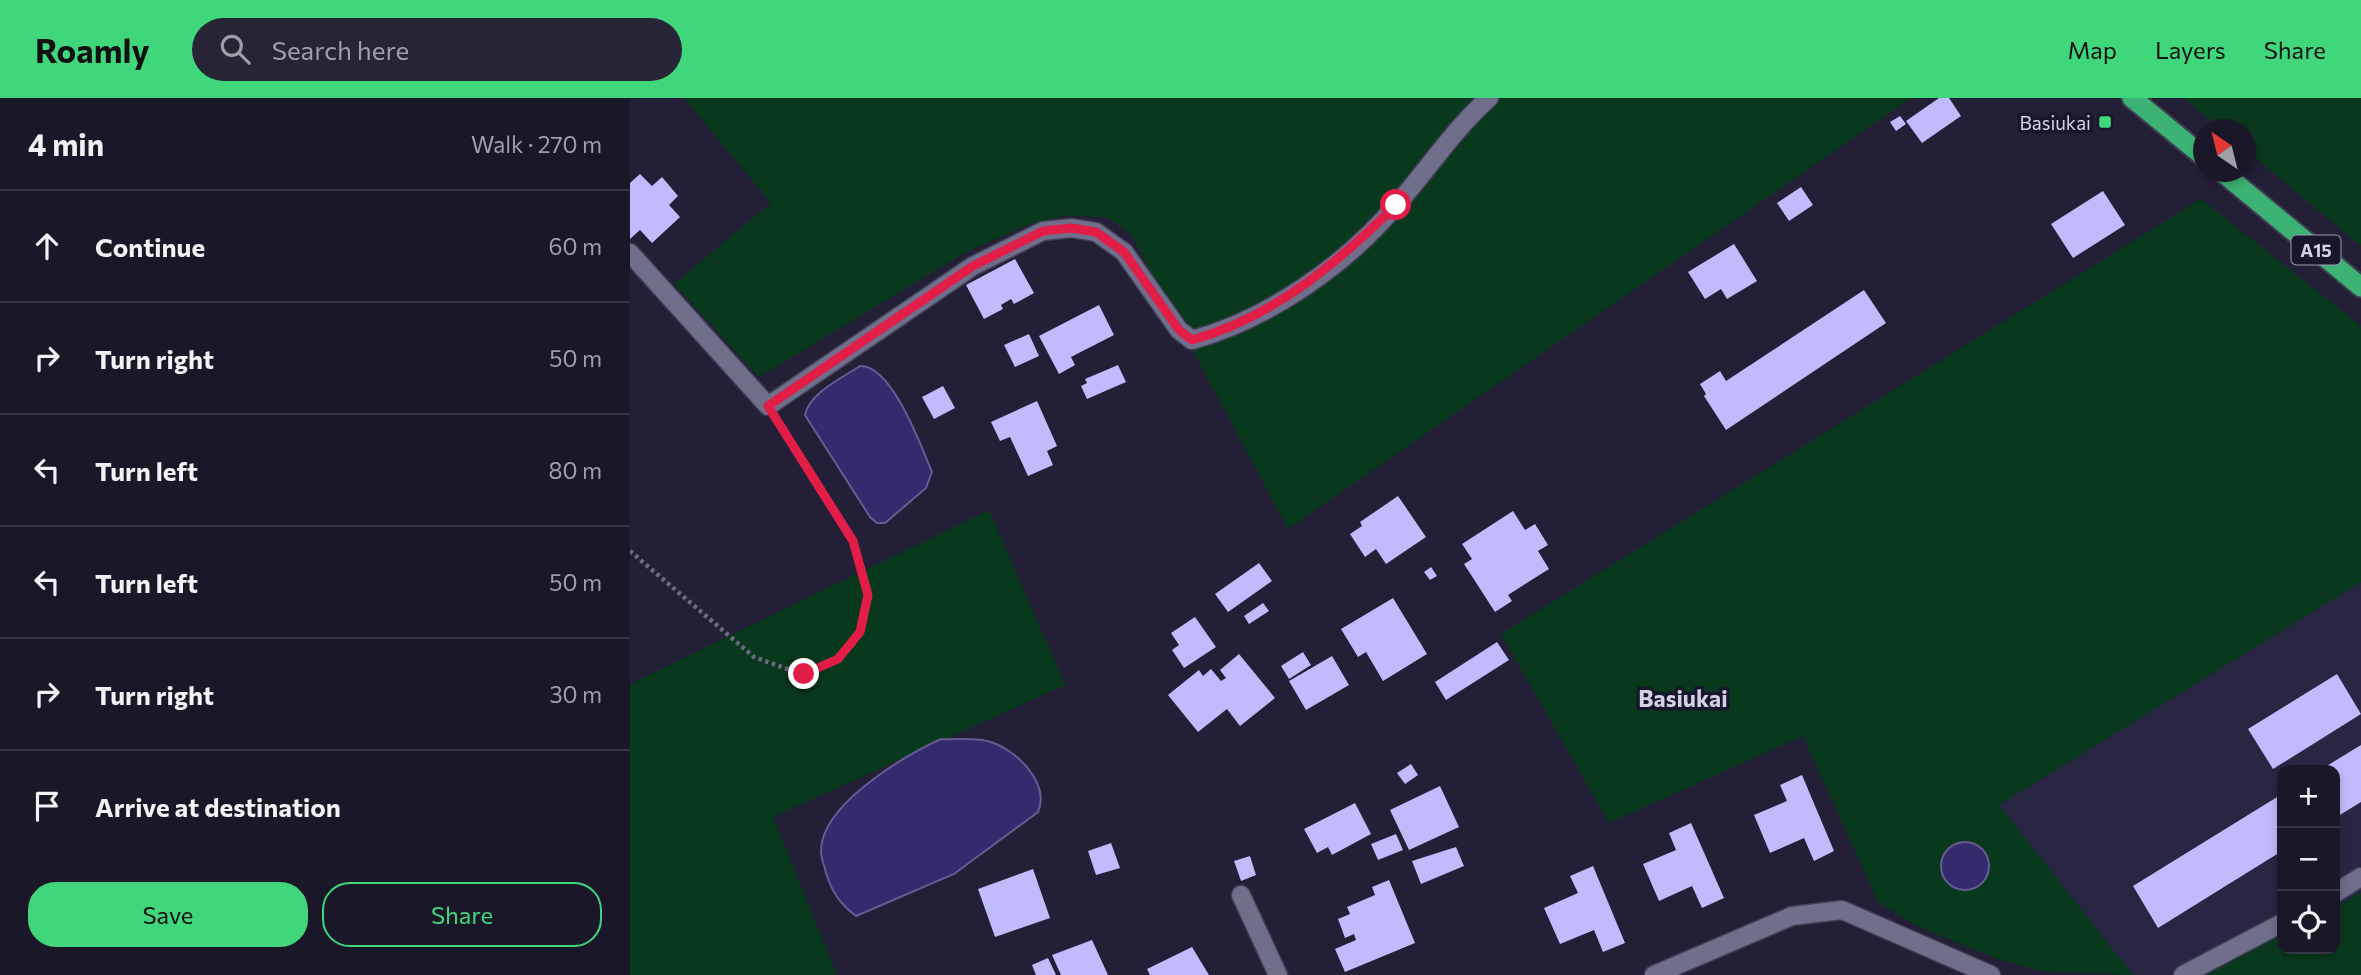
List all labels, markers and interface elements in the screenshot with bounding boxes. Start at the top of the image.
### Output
search box [192,18,682,81]
text: Roamly [35,29,150,70]
icon: search [216,30,254,68]
text: Search here [272,34,409,65]
text: Map [2068,35,2117,64]
text: Layers [2155,35,2226,64]
text: Share [2264,35,2326,64]
place label: Basiukai [2020,111,2091,134]
marker: Basiukai [2097,114,2113,130]
north arrow [2193,119,2256,182]
text: 4 min [28,125,104,162]
text: Walk · 270 m [471,130,602,158]
route start [1380,189,1411,220]
icon: ahead [28,227,66,265]
text: Continue [95,231,205,262]
text: 60 m [549,232,602,260]
road number: A15 [2292,236,2340,265]
icon: right [28,339,66,377]
text: Turn right [95,343,214,374]
text: 50 m [549,344,602,372]
icon: left [28,451,66,489]
text: Turn left [95,455,198,486]
text: 80 m [549,456,602,484]
icon: left [28,563,66,601]
text: Turn left [95,567,198,598]
text: 50 m [549,568,602,596]
route end [788,658,819,689]
icon: right [28,675,66,713]
text: Turn right [95,679,214,710]
text: 30 m [549,680,602,708]
district label: Basiukai [1638,684,1728,712]
map controls [2277,765,2340,954]
button: + [2277,765,2340,828]
icon: arrive [28,787,66,825]
text: Arrive at destination [95,791,341,822]
button: − [2277,828,2340,891]
button: Save [28,882,308,947]
button: Share [322,882,602,947]
button: locate [2277,891,2340,954]

